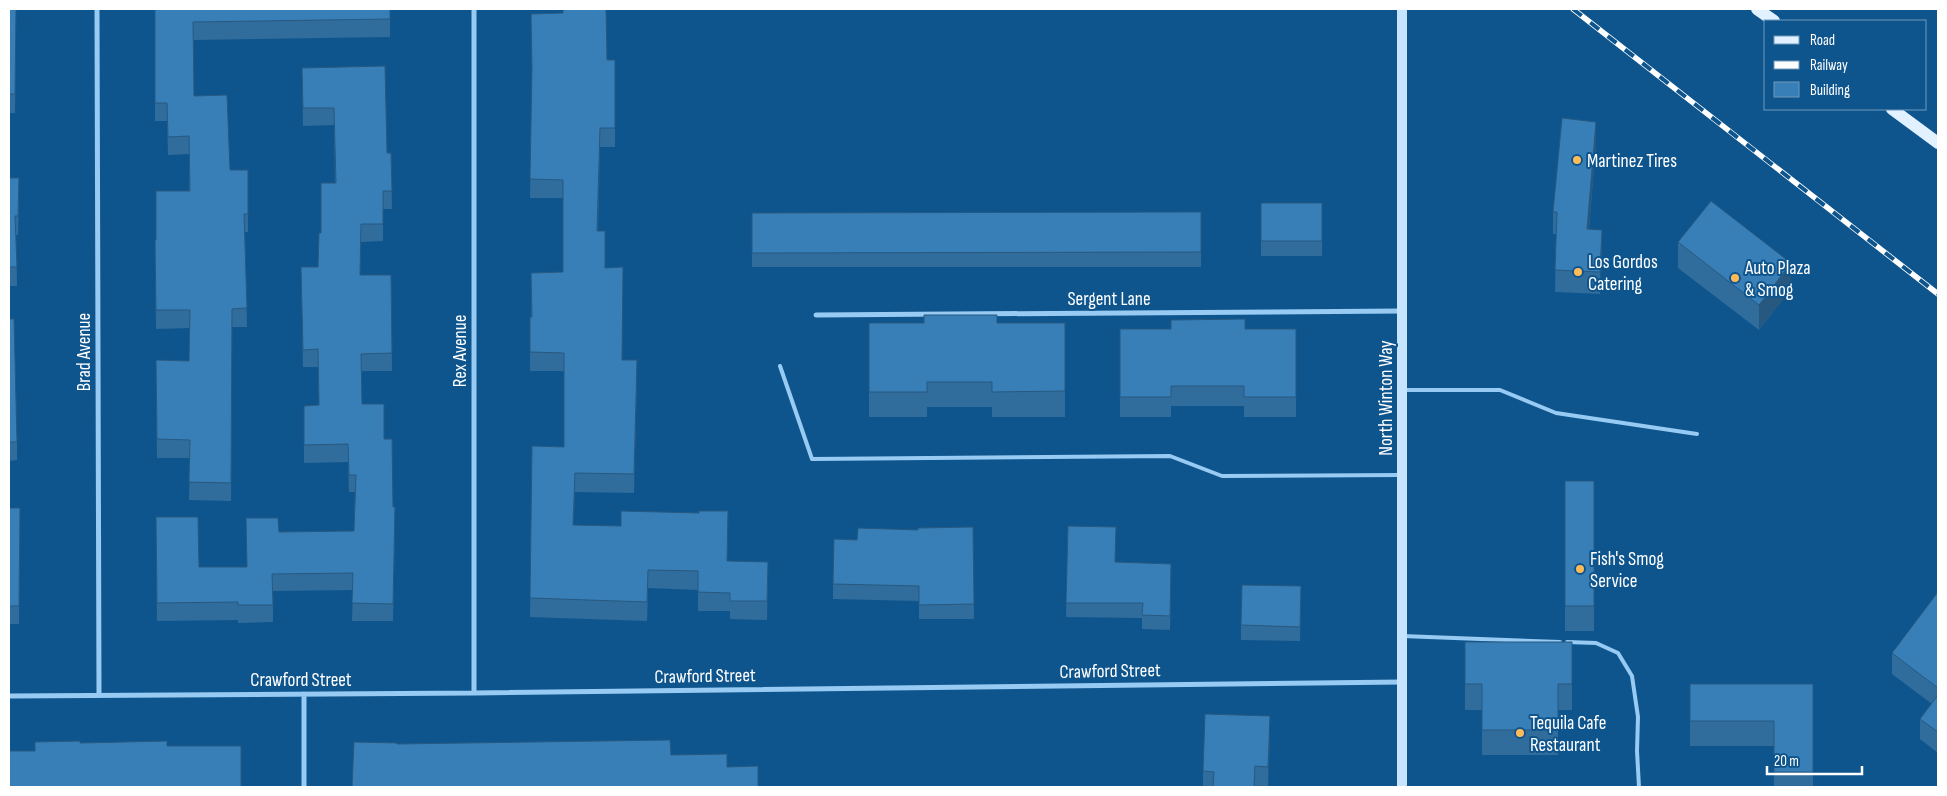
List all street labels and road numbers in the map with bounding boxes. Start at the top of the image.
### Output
street label: Sergent Lane [1067,288,1151,311]
street label: Brad Avenue [73,313,96,391]
street label: Rex Avenue [449,315,472,387]
street label: North Winton Way [1375,340,1398,456]
street label: Crawford Street [1059,659,1161,684]
street label: Crawford Street [654,664,756,689]
street label: Crawford Street [250,669,352,692]

